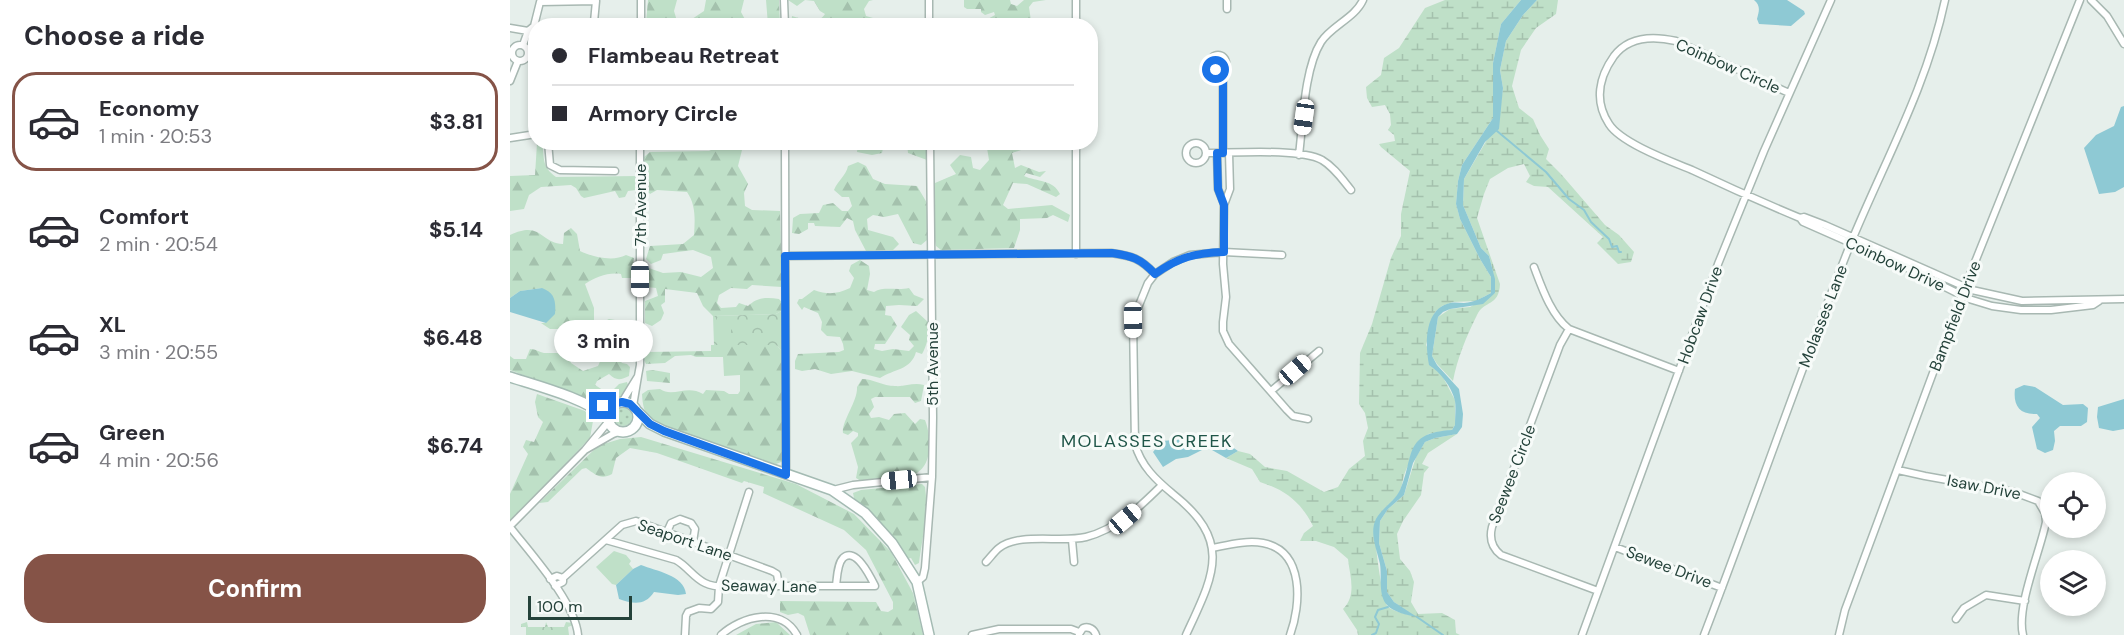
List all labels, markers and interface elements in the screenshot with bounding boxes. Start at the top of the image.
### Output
text: Choose a ride [24,18,205,53]
street label: Coinbow Circle [1672,34,1784,98]
text: Flambeau Retreat [588,41,779,70]
route start [1202,56,1229,83]
text: Economy [99,94,199,123]
icon: car [27,95,81,149]
car [1293,98,1315,136]
text: Armory Circle [588,99,738,128]
text: $3.81 [429,107,483,136]
text: 1 min · 20:53 [99,123,212,149]
street label: 7th Avenue [630,164,651,246]
text: Comfort [99,202,189,231]
icon: car [27,203,81,257]
text: $5.14 [429,215,483,244]
text: 2 min · 20:54 [99,231,218,257]
street label: Coinbow Drive [1842,232,1948,296]
street label: Bampfield Drive [1924,258,1986,374]
car [631,261,649,297]
street label: Molasses Lane [1794,262,1852,370]
street label: Hobcaw Drive [1673,263,1727,367]
car [1124,302,1142,338]
text: XL [99,310,126,339]
icon: car [27,311,81,365]
callout: 3 min [554,319,652,361]
street label: 5th Avenue [922,322,943,406]
text: $6.48 [423,323,483,352]
text: 3 min [577,328,630,354]
text: 3 min · 20:55 [99,339,218,365]
car [1276,351,1314,389]
route end [589,392,616,419]
text: Green [99,418,165,447]
icon: car [27,419,81,473]
street label: Seewee Circle [1484,422,1540,526]
district label: MOLASSES CREEK [1061,429,1233,453]
text: $6.74 [427,431,483,460]
text: 4 min · 20:56 [99,447,219,473]
car [880,469,918,491]
street label: Isaw Drive [1945,470,2023,504]
map controls [2040,472,2106,616]
button: locate [2040,472,2106,538]
car [1105,501,1145,537]
street label: Seaport Lane [635,514,735,566]
street label: Sewee Drive [1623,541,1715,593]
button: layers [2040,550,2106,616]
button: Confirm [24,554,486,623]
street label: Seaway Lane [721,575,817,597]
scale bar [528,593,632,620]
text: 100 m [537,596,582,617]

